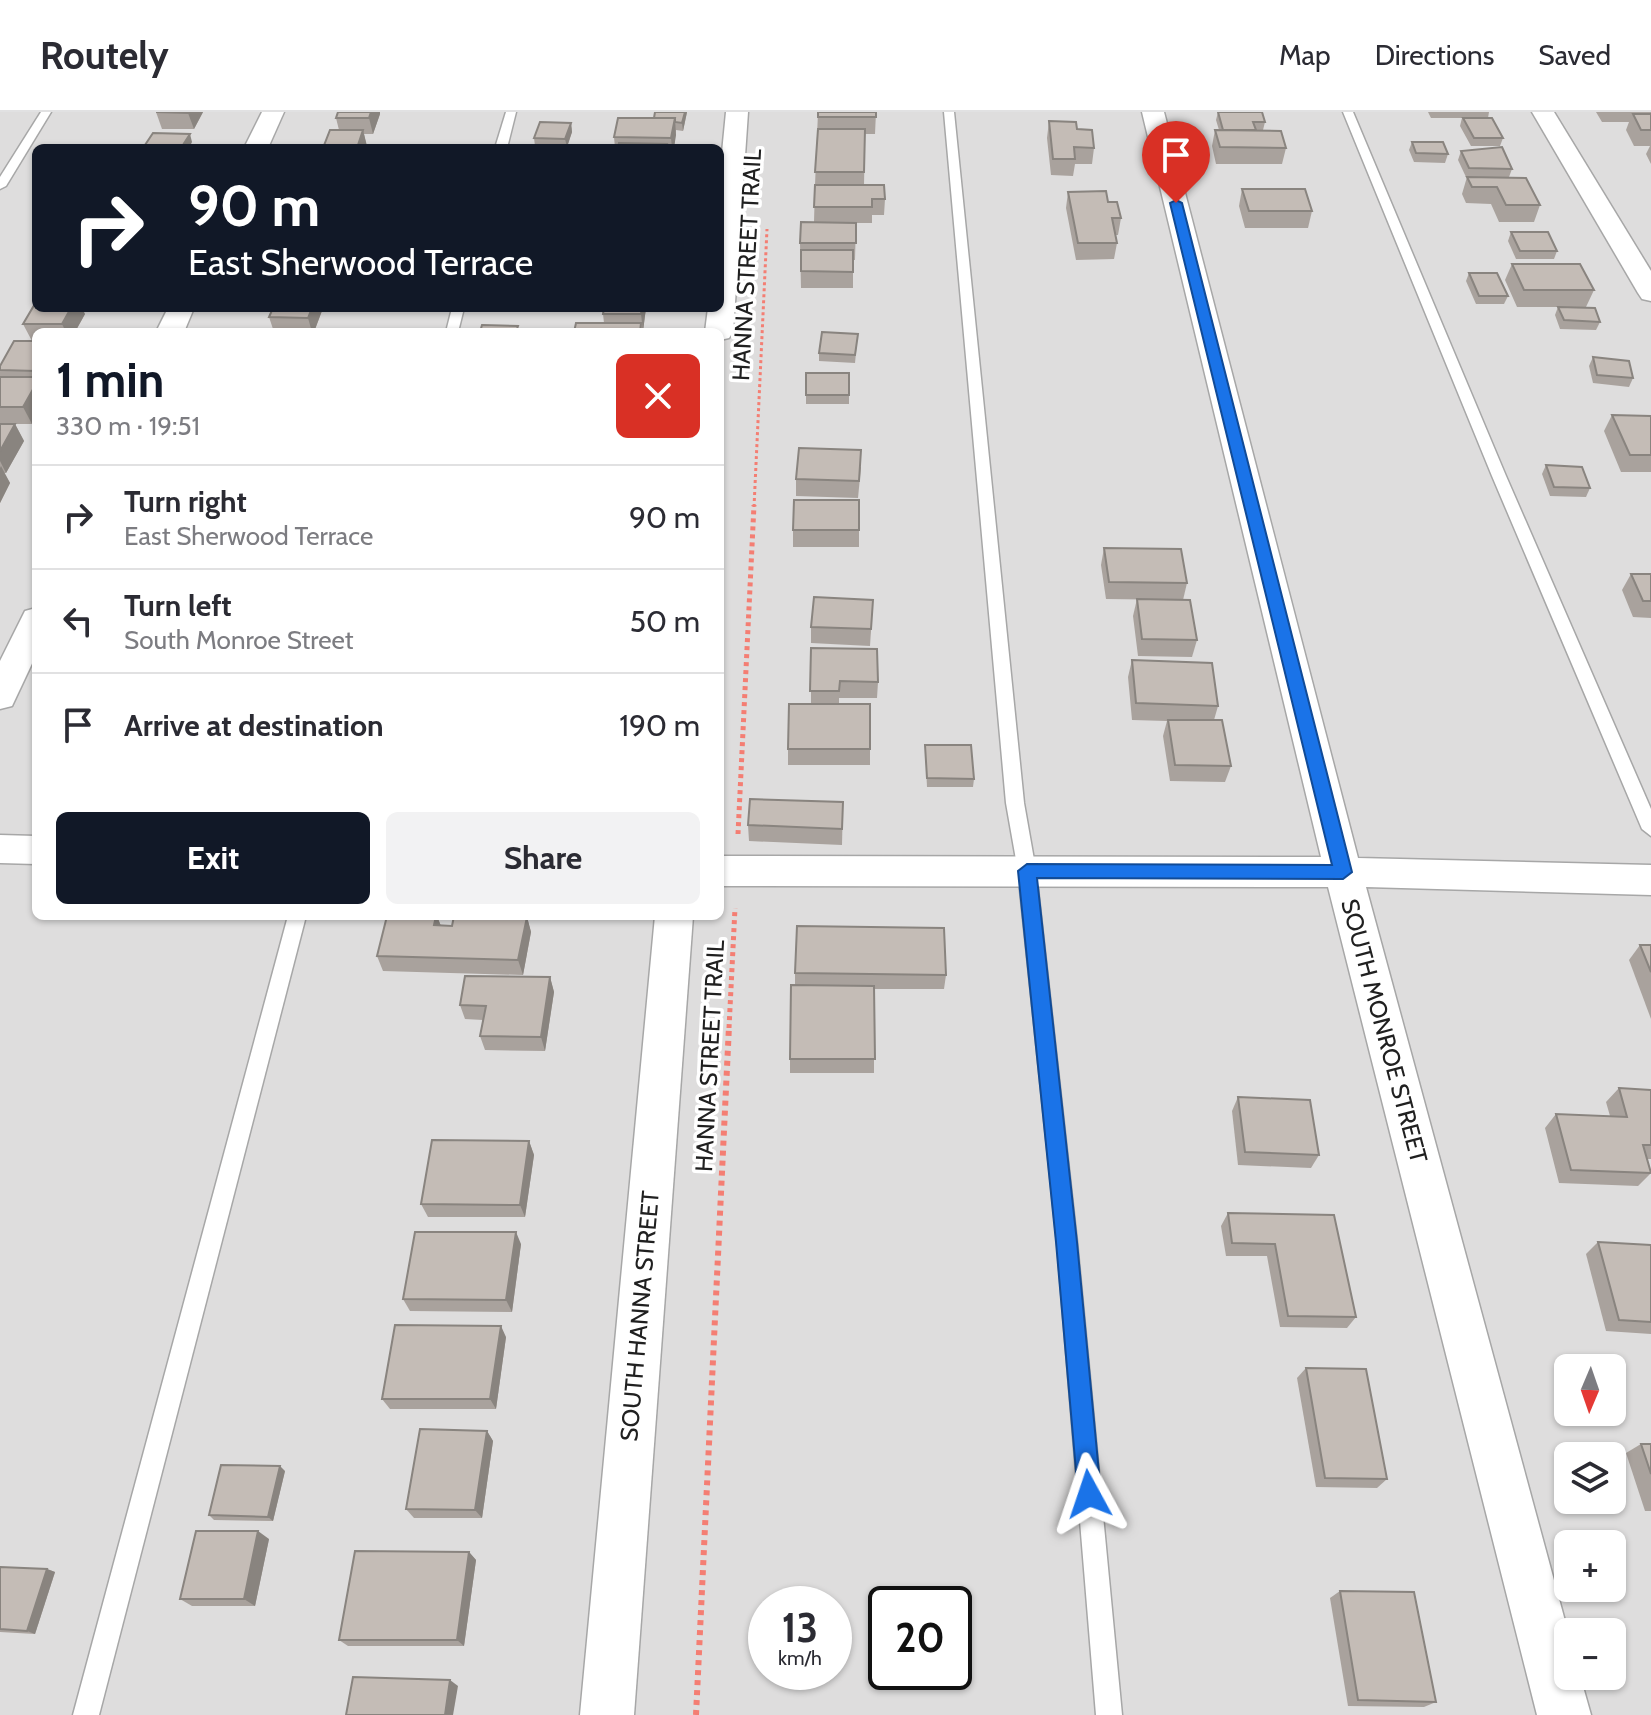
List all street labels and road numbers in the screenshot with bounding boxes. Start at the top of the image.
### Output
street label: HANNA STREET TRAIL [726,148,767,382]
street label: SOUTH MONROE STREET [1335,896,1434,1166]
street label: HANNA STREET TRAIL [689,939,730,1173]
street label: SOUTH HANNA STREET [614,1189,665,1442]

